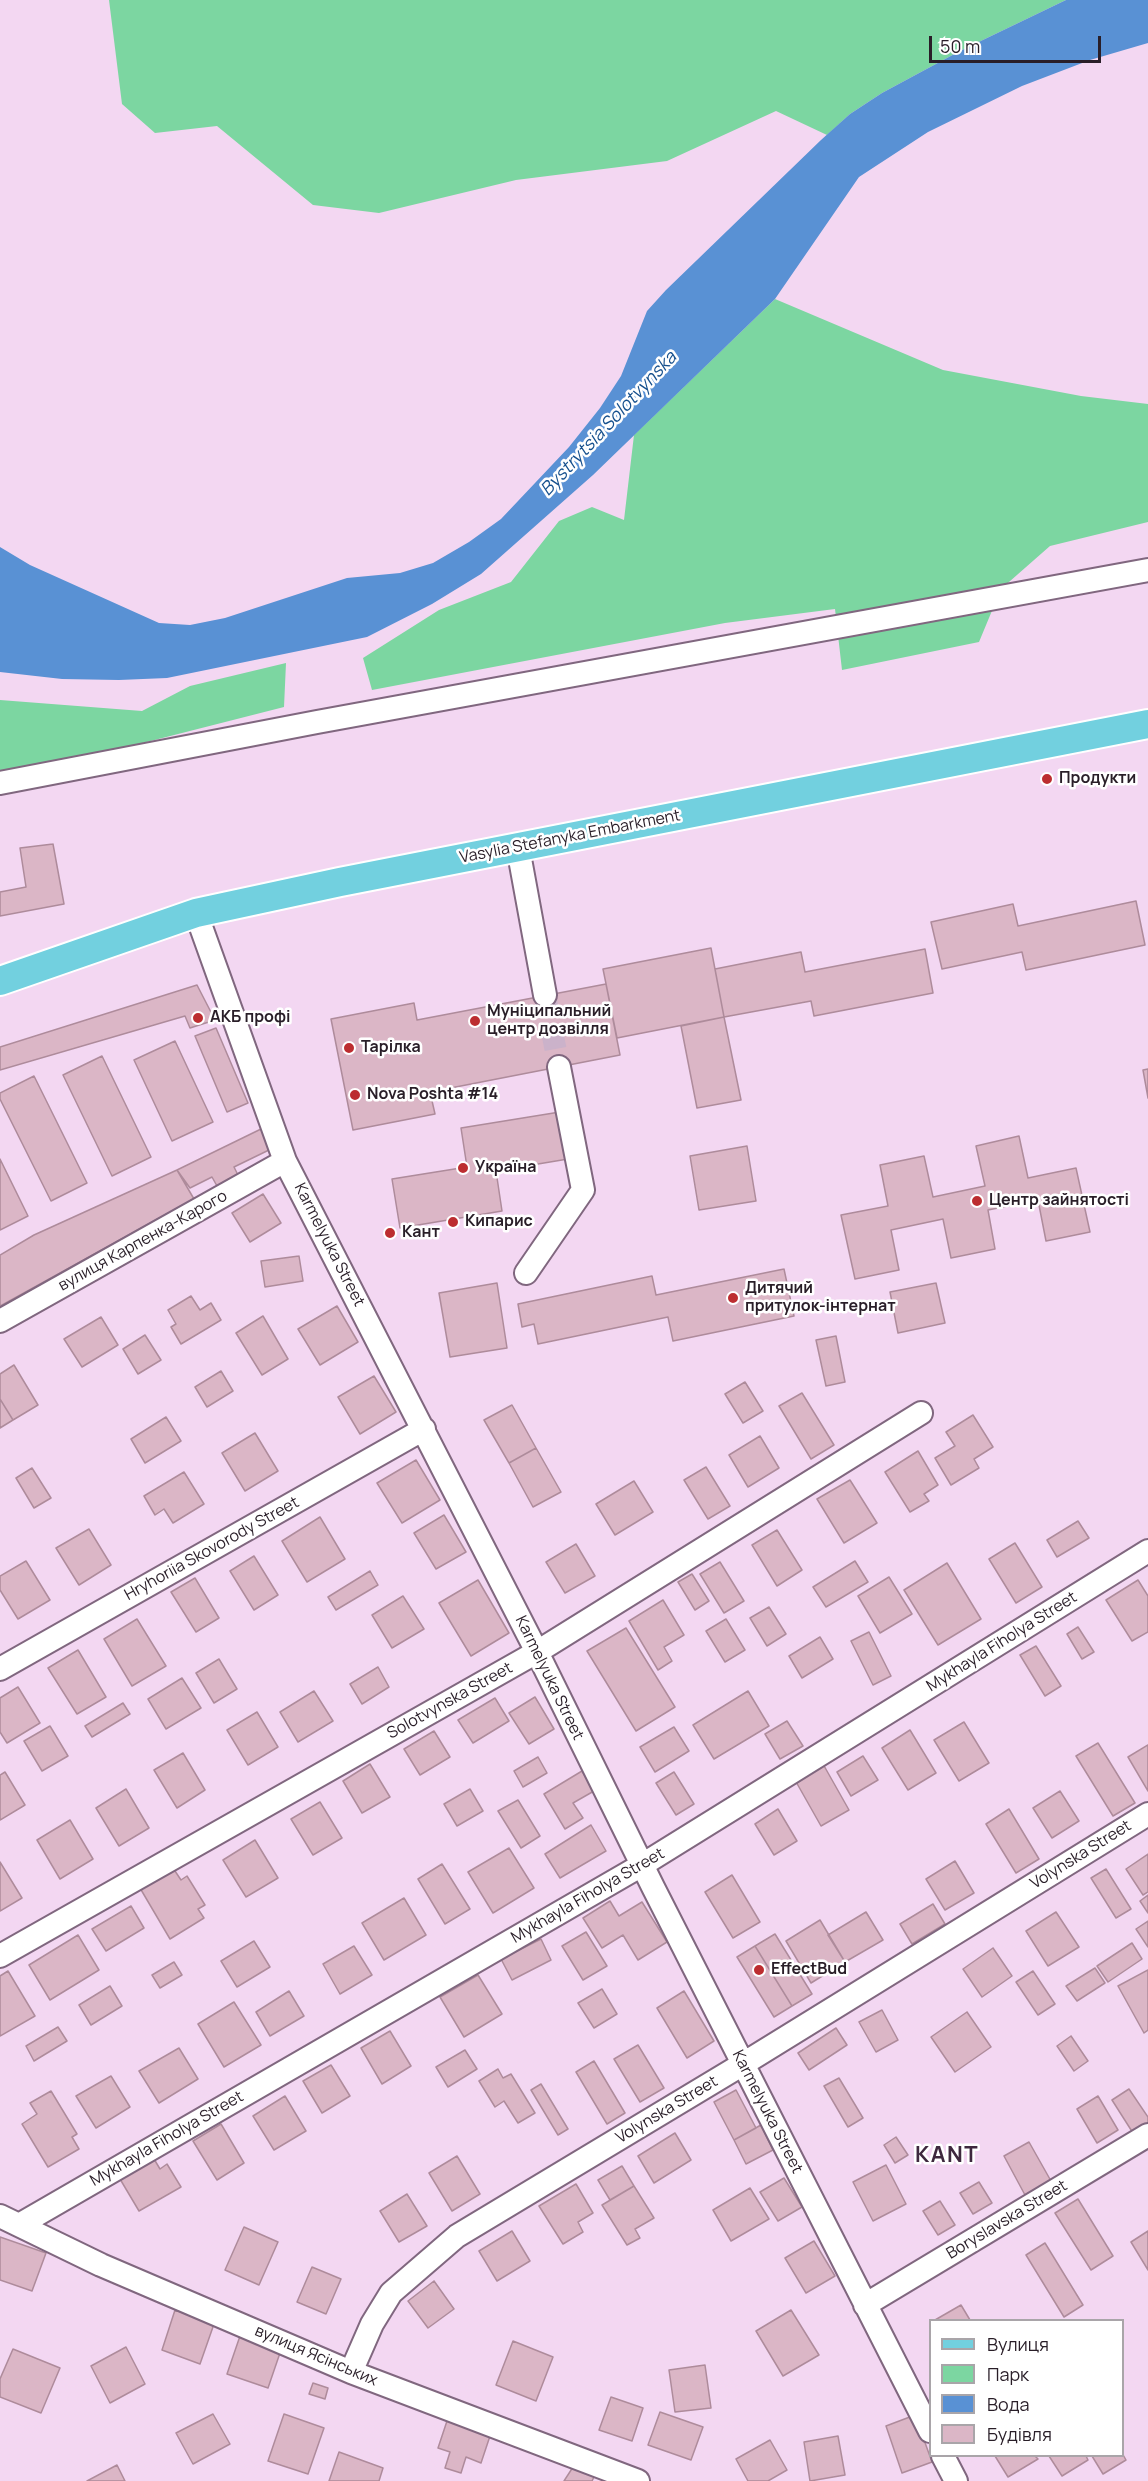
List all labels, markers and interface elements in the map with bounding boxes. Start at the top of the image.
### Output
scale bar [932,24,1104,62]
text: 50 m [940,34,980,58]
water label: Bystrytsia Solotvynska [536,347,682,501]
place label: Продукти [1059,769,1136,789]
marker: Продукти [1040,772,1054,786]
street label: Vasylia Stefanyka Embarkment [458,806,682,868]
place label: Муніципальний центр дозвілля [487,1002,611,1040]
place label: АКБ профі [210,1008,291,1028]
marker: АКБ профі [191,1011,205,1025]
marker: Муніципальний центр дозвілля [468,1014,482,1028]
place label: Тарілка [361,1038,421,1058]
marker: Тарілка [342,1041,356,1055]
place label: Nova Poshta #14 [367,1085,498,1105]
marker: Nova Poshta #14 [348,1088,362,1102]
place label: Україна [475,1158,537,1178]
marker: Україна [456,1161,470,1175]
street label: Karmelyuka Street [290,1180,368,1310]
street label: вулиця Карпенка-Карого [55,1186,231,1296]
place label: Центр зайнятості [989,1191,1129,1211]
marker: Центр зайнятості [970,1194,984,1208]
place label: Кипарис [465,1212,533,1232]
marker: Кипарис [446,1215,460,1229]
place label: Кант [402,1223,440,1243]
marker: Кант [383,1226,397,1240]
place label: Дитячий притулок-інтернат [745,1279,896,1317]
marker: Дитячий притулок-інтернат [726,1291,740,1305]
street label: Hryhoriia Skovorody Street [121,1493,303,1605]
street label: Mykhayla Fiholya Street [923,1588,1081,1696]
street label: Karmelyuka Street [511,1613,587,1743]
street label: Solotvynska Street [384,1659,516,1743]
street label: Volynska Street [1027,1816,1135,1894]
street label: Mykhayla Fiholya Street [508,1844,668,1948]
place label: EffectBud [771,1960,847,1980]
marker: EffectBud [752,1963,766,1977]
street label: Karmelyuka Street [728,2047,806,2177]
street label: Volynska Street [613,2072,721,2148]
street label: Mykhayla Fiholya Street [87,2087,247,2191]
district label: KANT [915,2143,979,2169]
street label: Boryslavska Street [943,2176,1071,2264]
legend [929,2319,1124,2457]
street label: вулиця Ясінських [252,2321,380,2391]
text: Вулиця [987,2332,1049,2356]
text: Парк [987,2362,1029,2386]
text: Вода [987,2392,1029,2416]
text: Будівля [987,2422,1052,2446]

